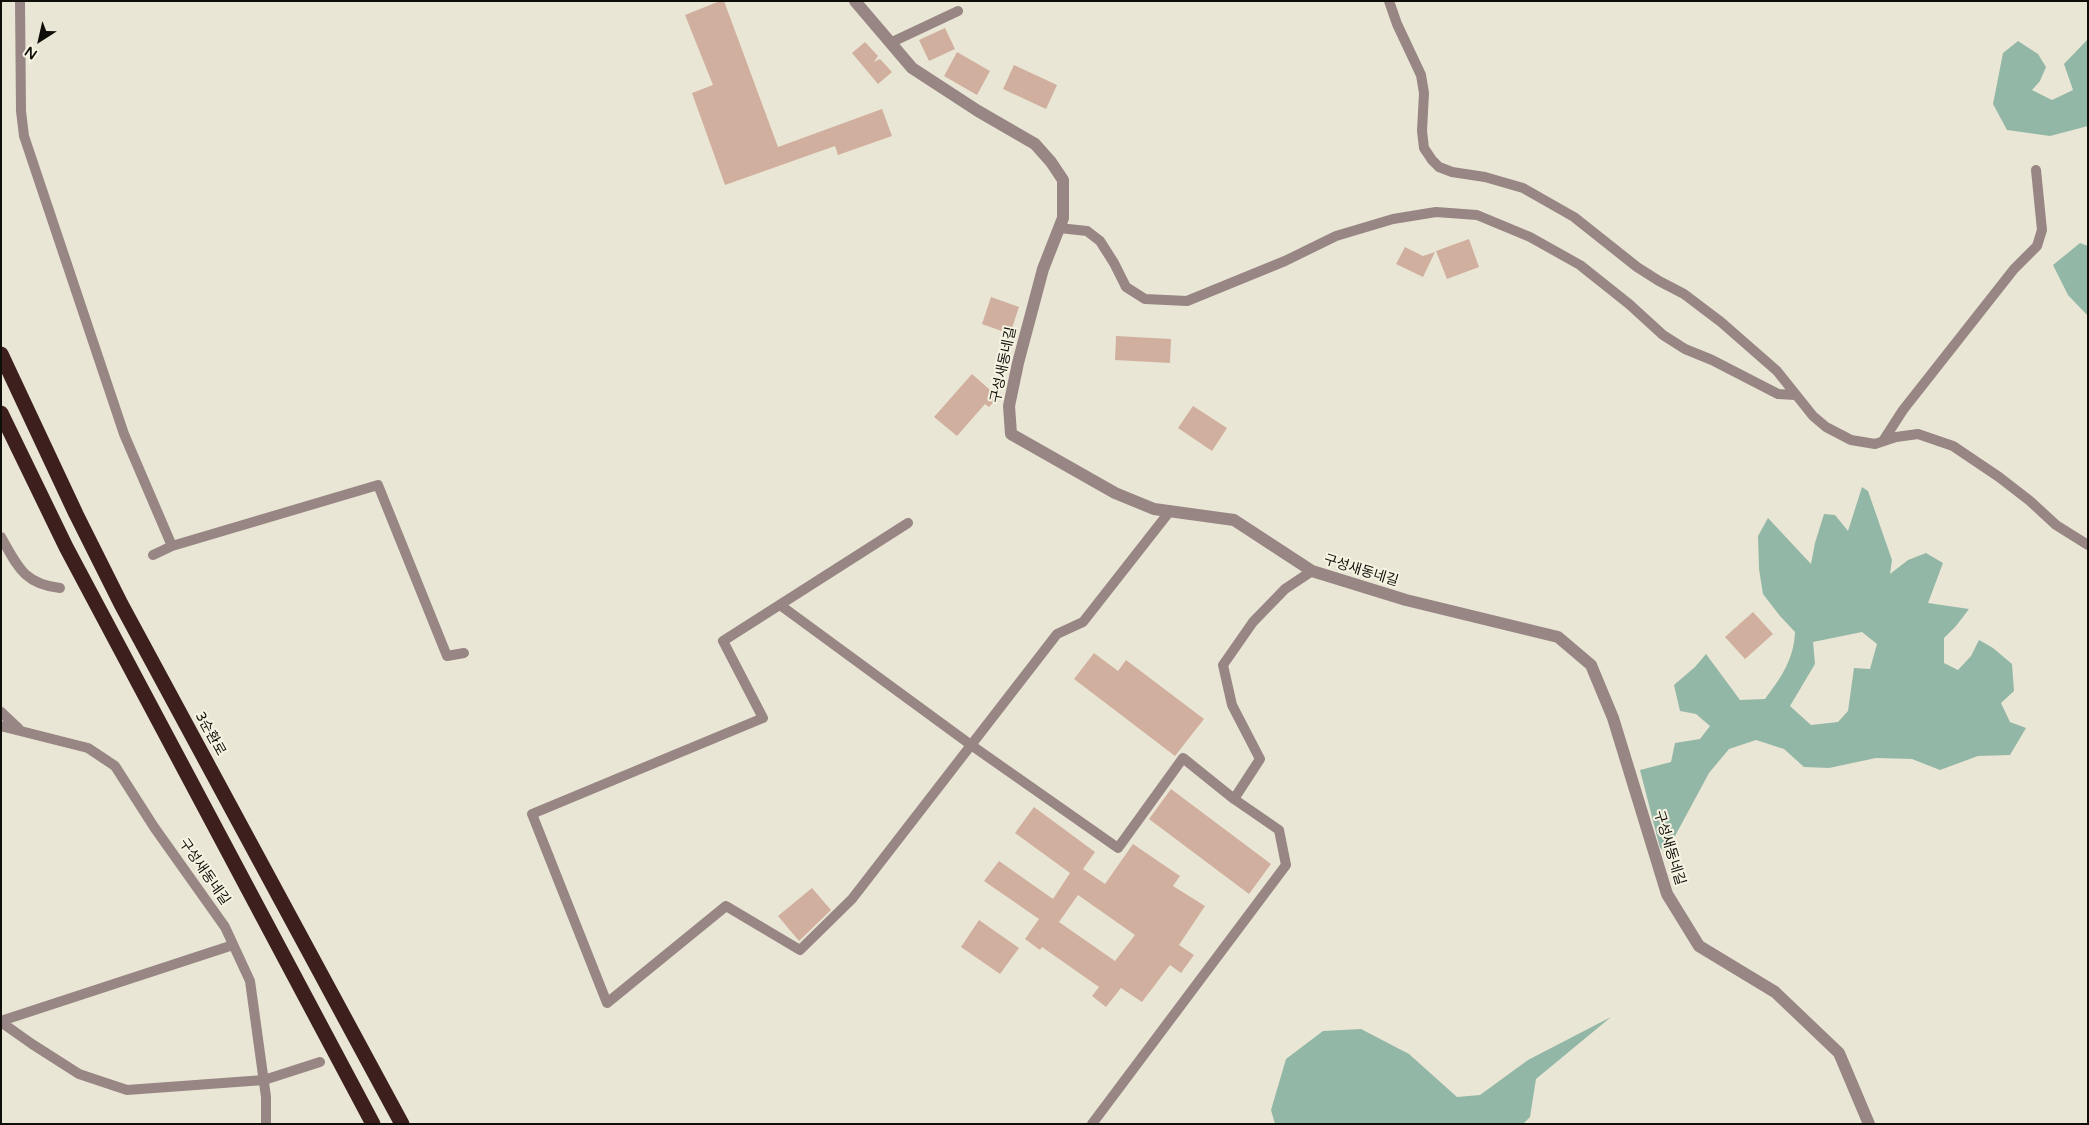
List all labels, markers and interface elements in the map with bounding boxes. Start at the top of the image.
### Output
north arrow [15,15,65,65]
text: N [22,43,41,63]
street label: 구성새동네길 [988,325,1020,405]
street label: 구성새동네길 [1322,552,1400,590]
street label: 3순환로 [191,709,229,759]
street label: 구성새동네길 [1650,809,1688,887]
street label: 구성새동네길 [175,836,233,908]

